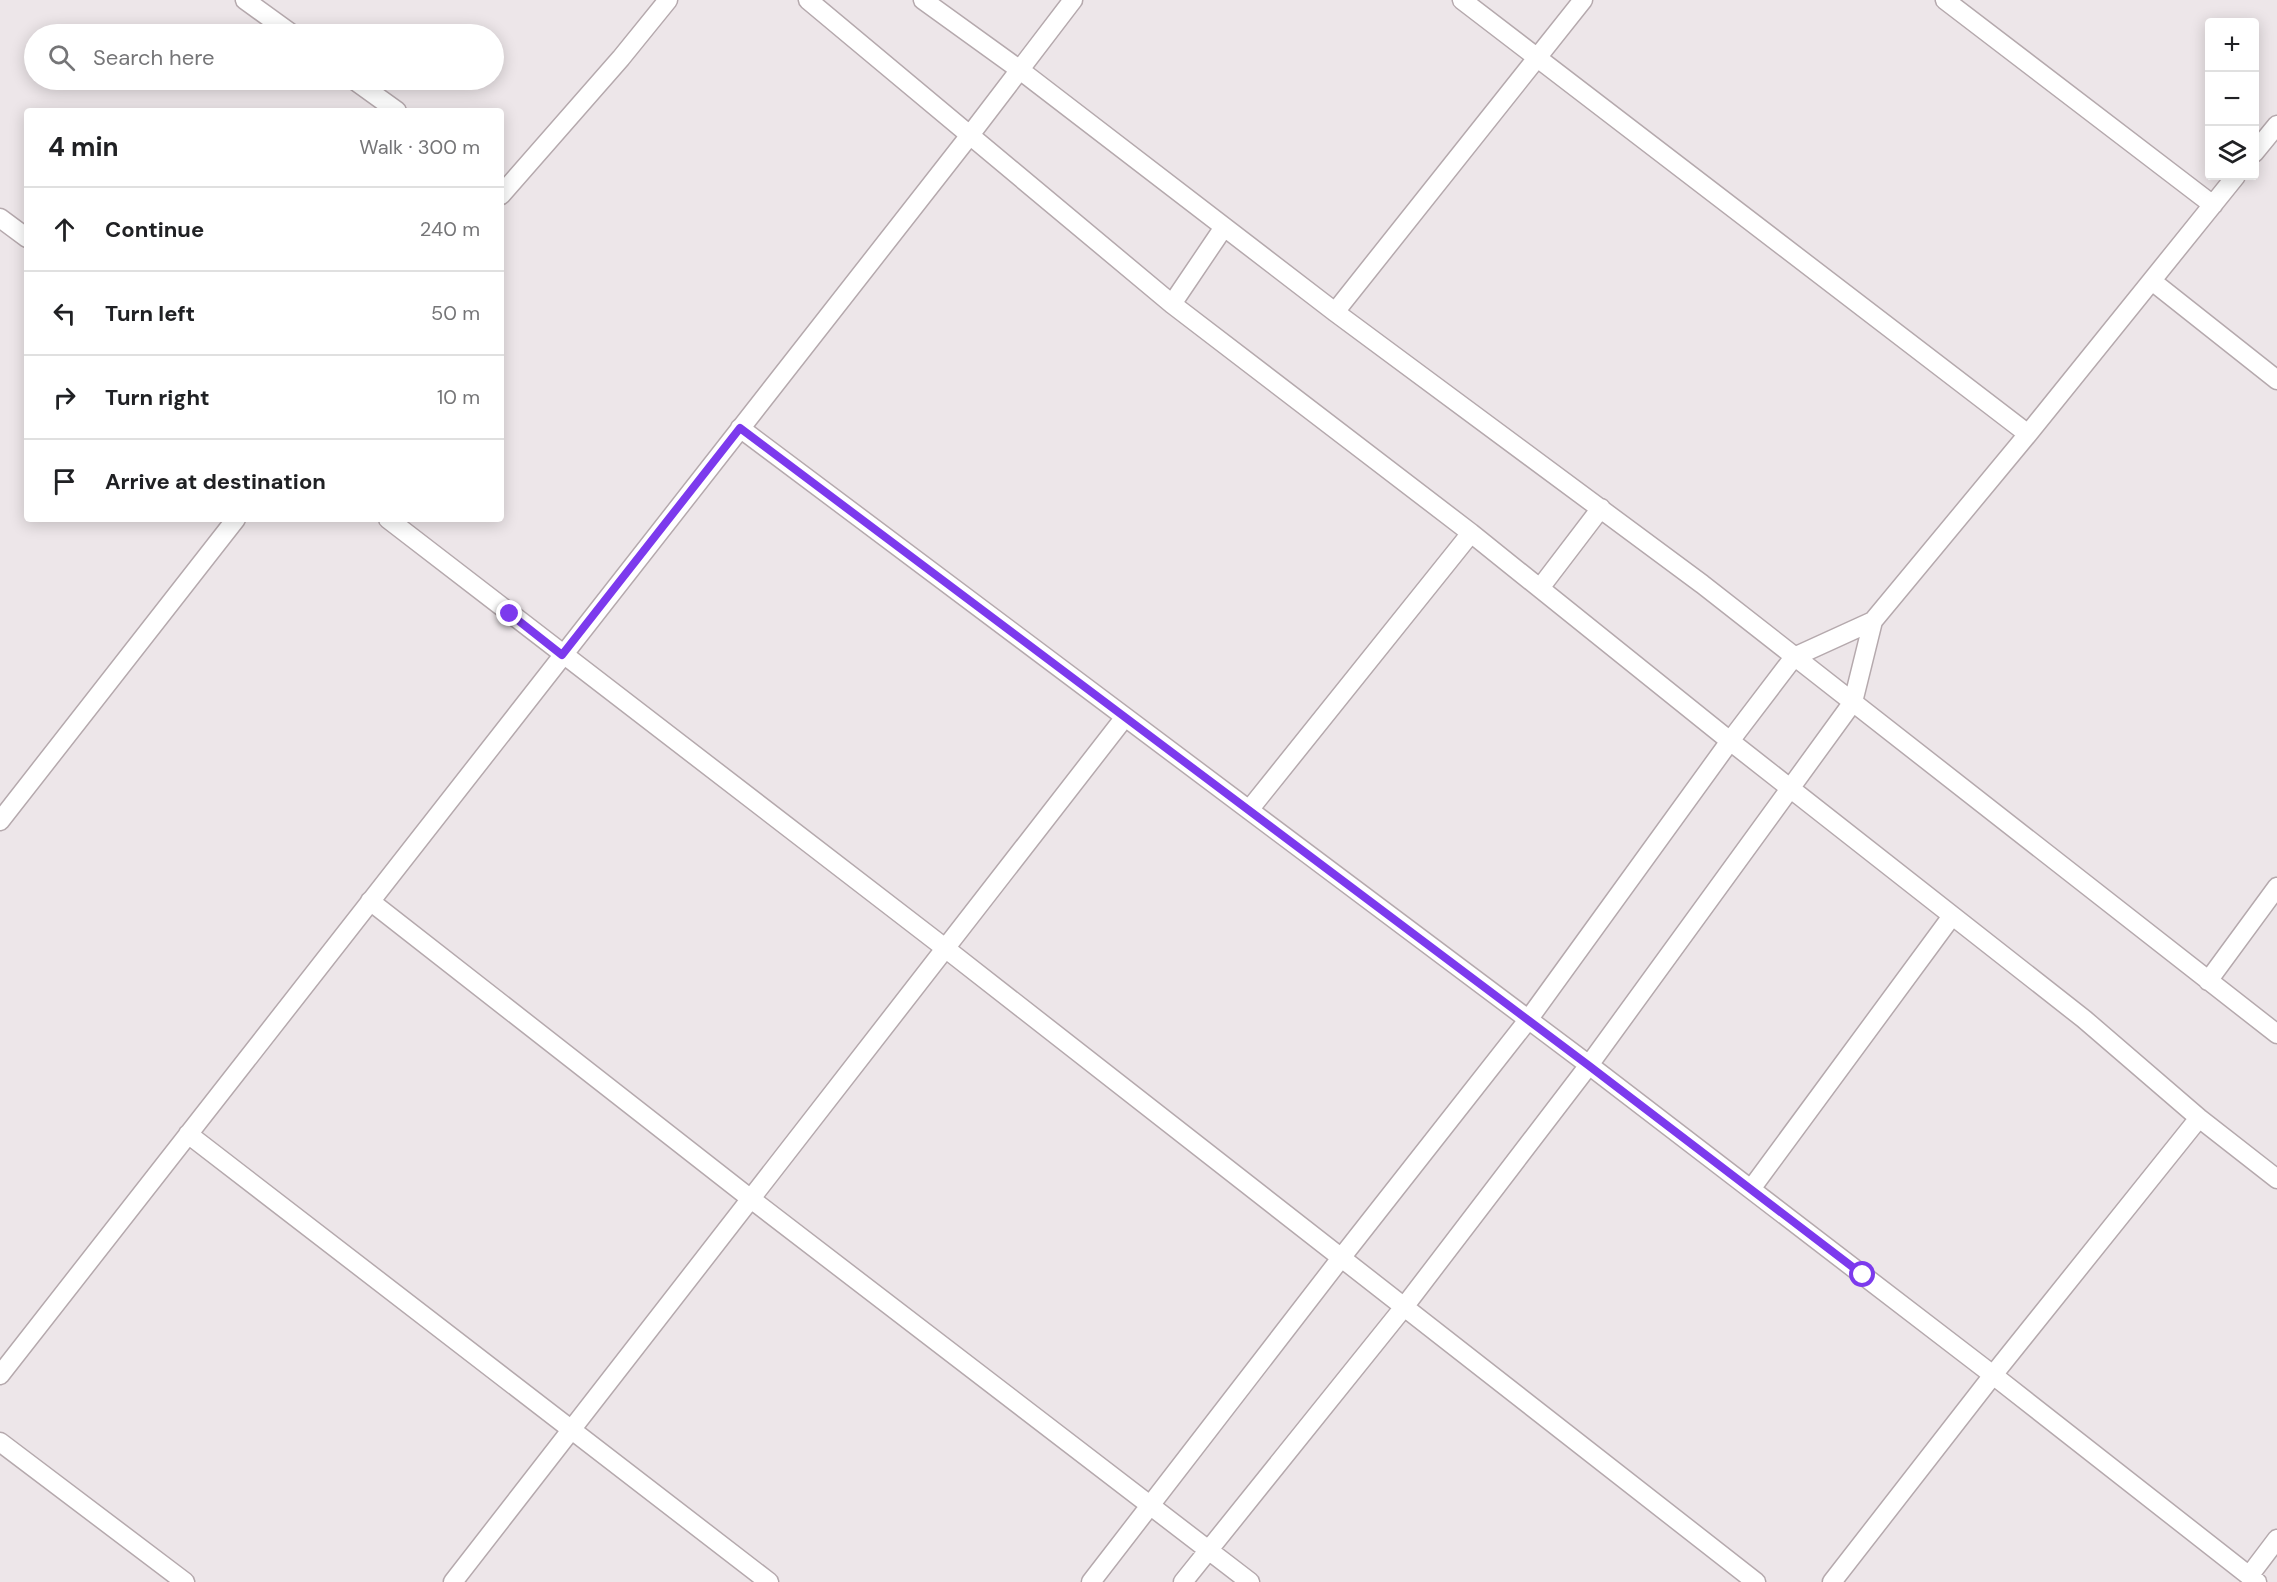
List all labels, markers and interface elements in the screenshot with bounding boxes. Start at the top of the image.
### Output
map controls [2205,18,2259,180]
button: + [2205,18,2259,72]
search box [24,24,504,90]
icon: search [45,41,78,74]
text: Search here [93,43,214,72]
button: − [2205,72,2259,126]
button: layers [2205,126,2259,180]
text: 4 min [48,130,119,164]
text: Walk · 300 m [359,134,480,160]
icon: ahead [48,213,81,246]
text: Continue [105,215,204,244]
text: 240 m [420,216,480,242]
icon: left [48,297,81,330]
text: Turn left [105,299,195,328]
text: 50 m [431,300,480,326]
icon: right [48,381,81,414]
text: Turn right [105,383,210,412]
text: 10 m [437,384,480,410]
icon: arrive [48,465,81,498]
text: Arrive at destination [105,467,326,496]
route end [496,600,522,626]
route start [1849,1261,1875,1287]

